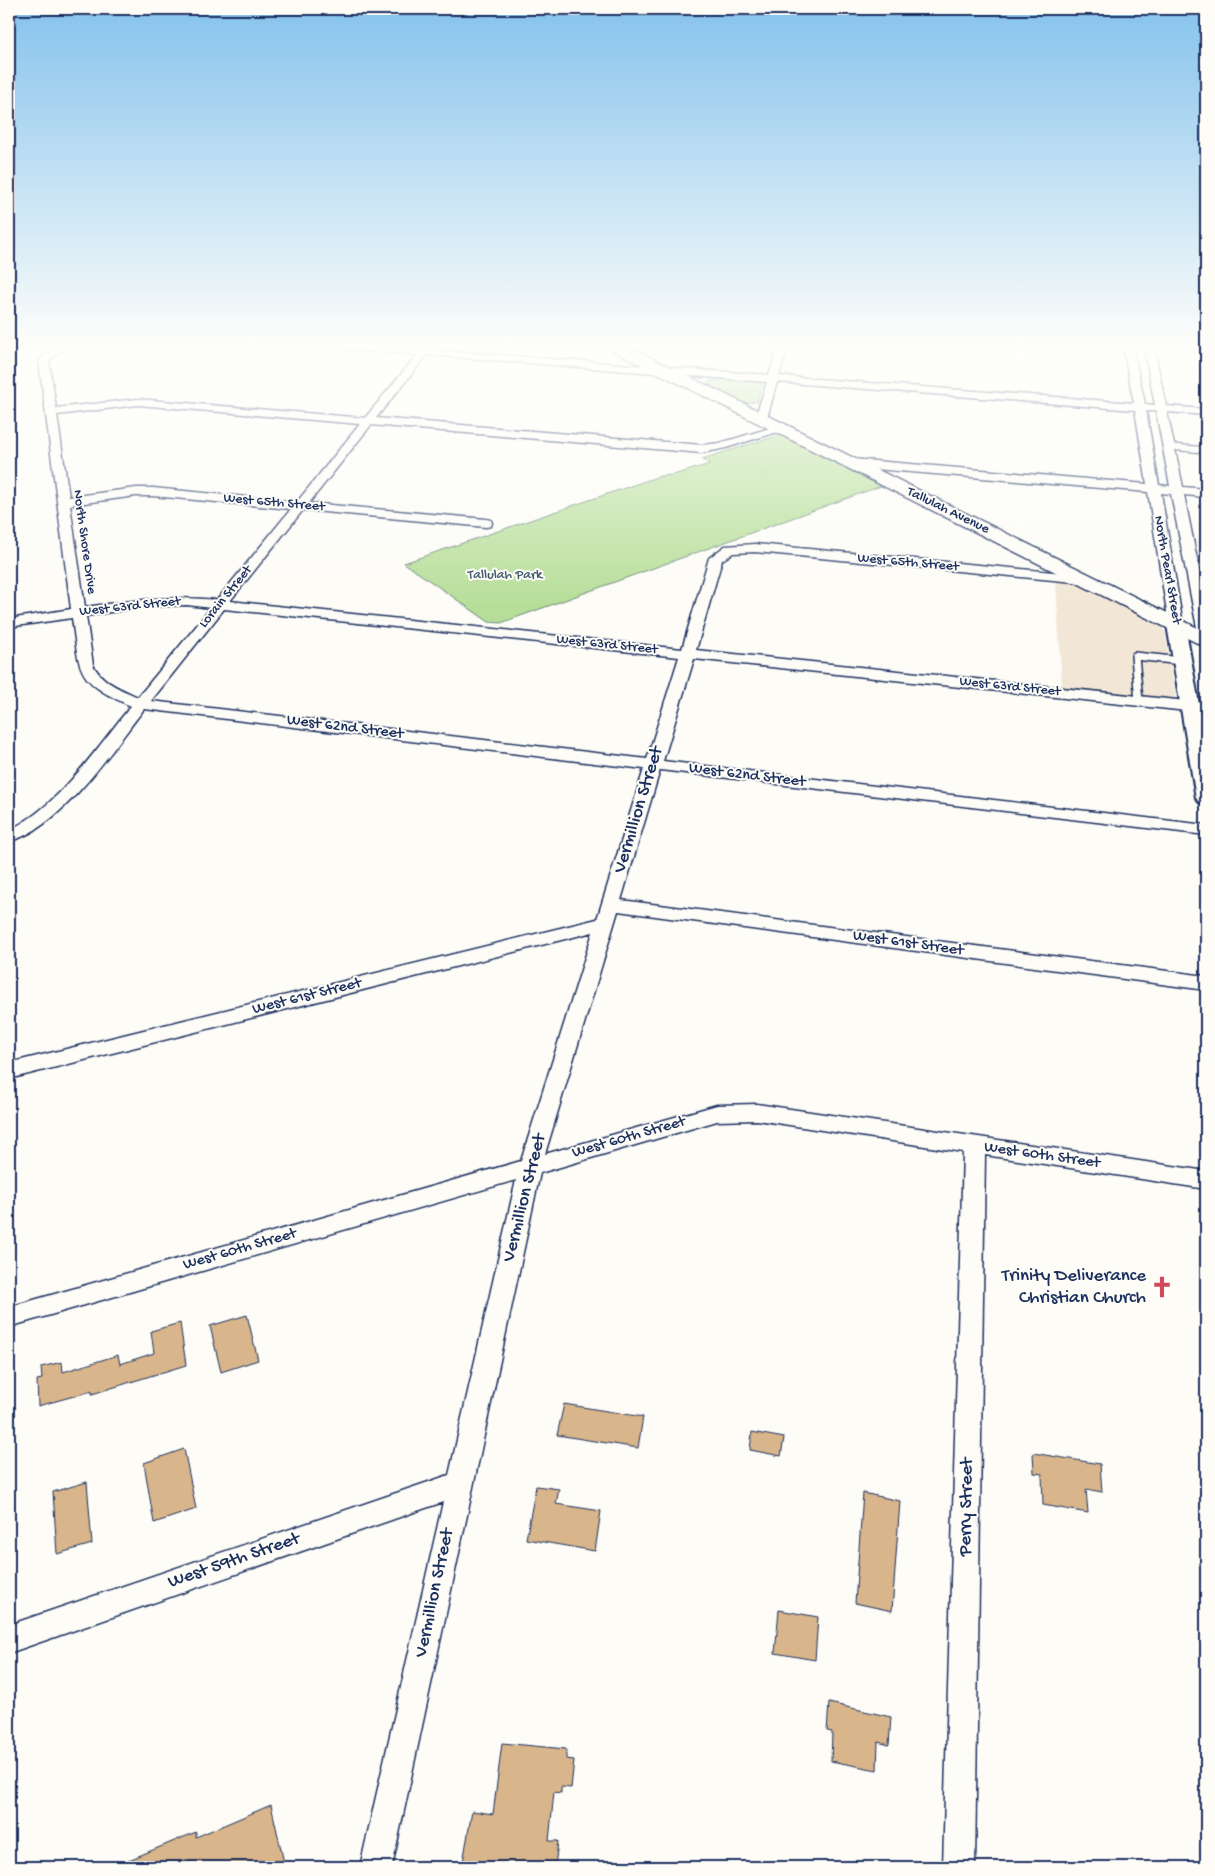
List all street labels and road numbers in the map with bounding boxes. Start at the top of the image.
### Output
street label: Tallulah Avenue [903,483,993,539]
street label: North Shore Drive [68,489,100,596]
street label: West 65th Street [223,490,327,516]
street label: North Pearl Street [1149,515,1185,627]
street label: West 65th Street [857,550,961,576]
street label: Lorain Street [196,561,257,632]
street label: West 63rd Street [79,593,183,621]
street label: West 63rd Street [556,631,660,659]
street label: West 63rd Street [959,673,1063,701]
street label: West 62nd Street [286,711,406,745]
street label: Vermillion Street [609,742,670,877]
street label: West 62nd Street [688,759,808,793]
street label: West 61st Street [851,927,966,961]
street label: West 61st Street [251,974,365,1020]
street label: West 60th Street [570,1112,689,1163]
street label: Vermillion Street [498,1129,553,1265]
street label: West 60th Street [983,1138,1103,1174]
street label: West 60th Street [181,1224,300,1275]
street label: Perry Street [955,1455,979,1557]
street label: Vermillion Street [410,1524,460,1661]
street label: West 59th Street [165,1527,305,1594]

